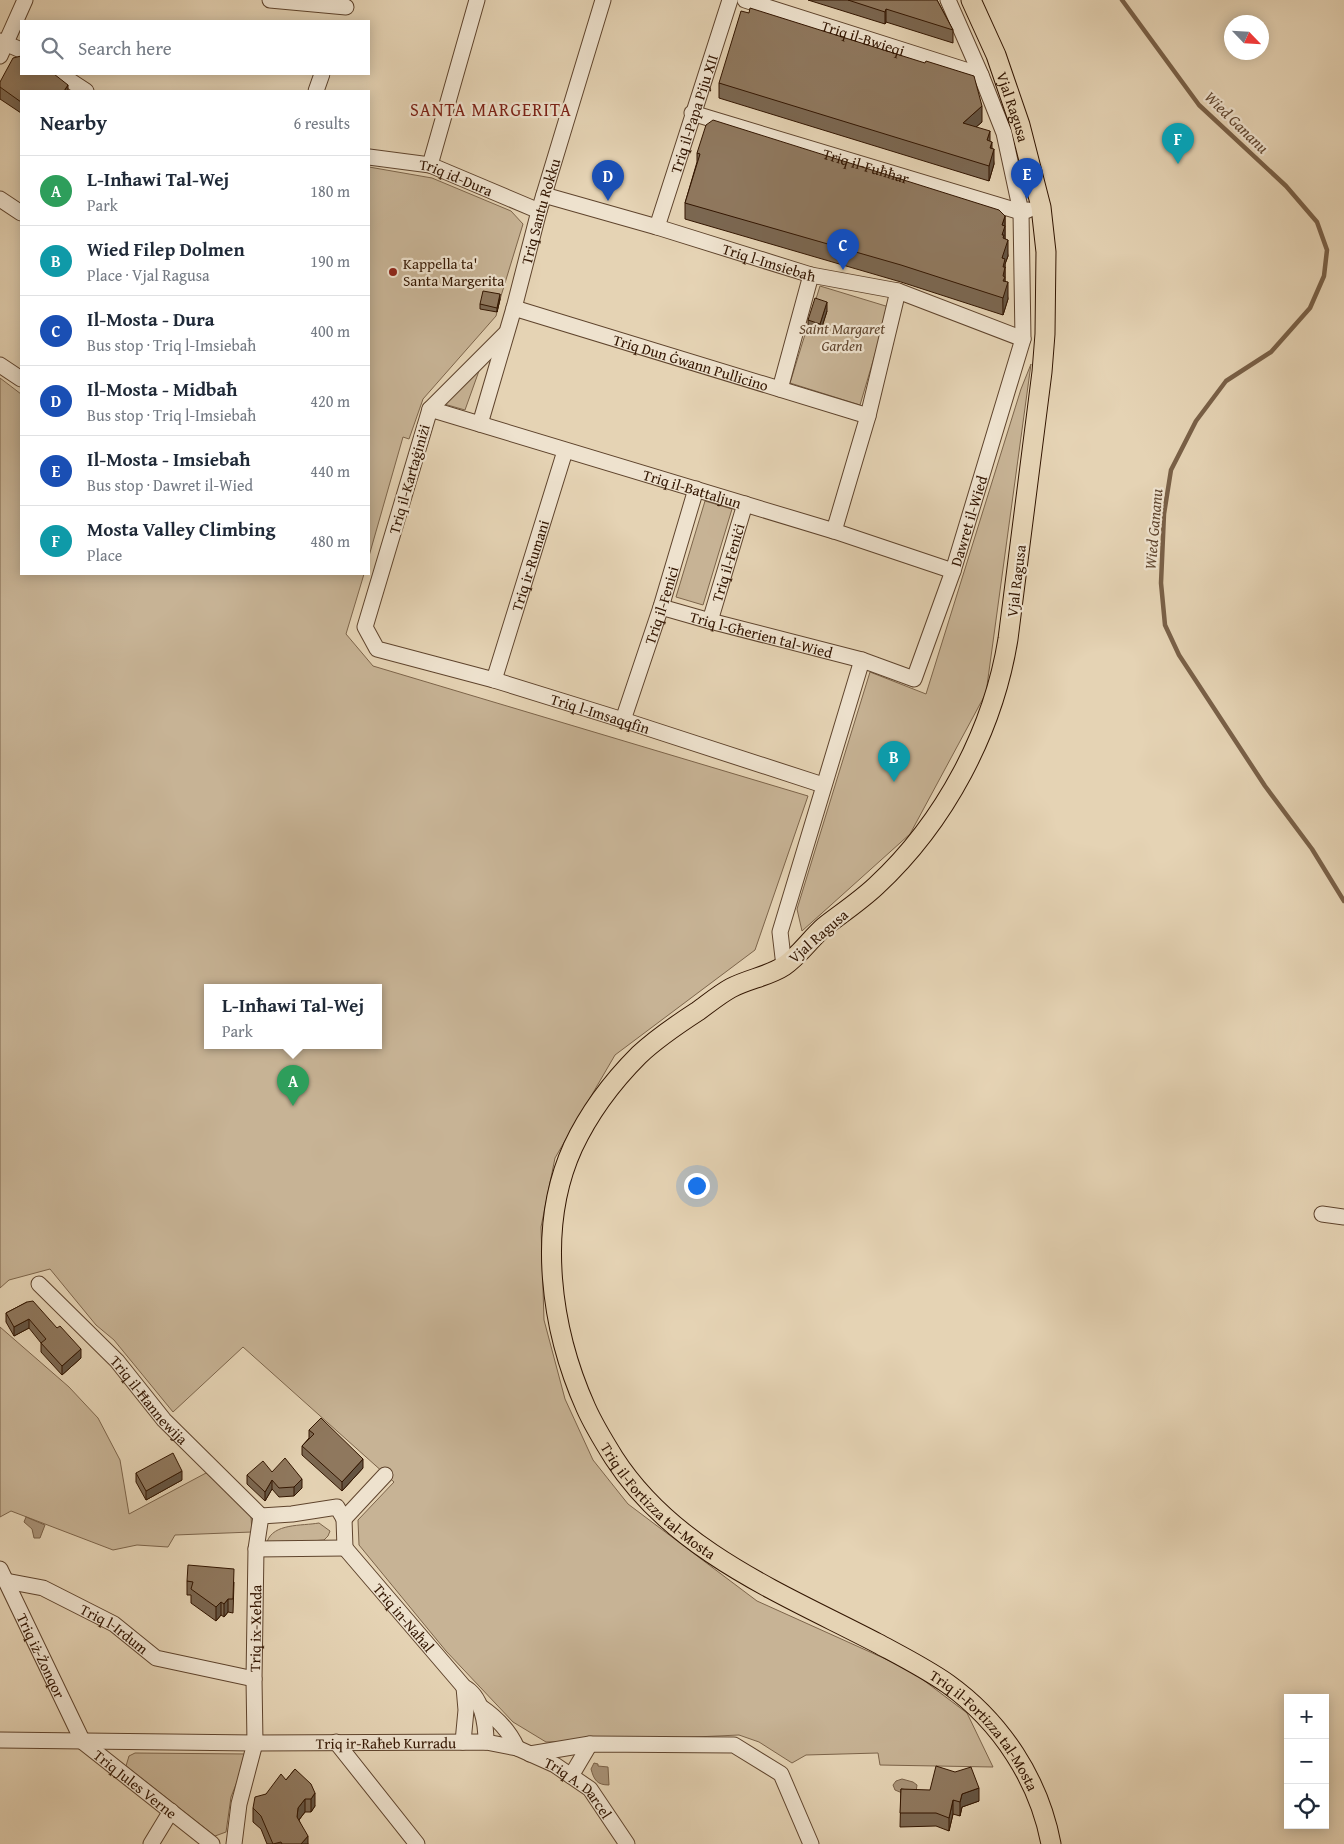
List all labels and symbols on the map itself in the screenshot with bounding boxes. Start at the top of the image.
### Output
street label: Triq il-Bwieqi [819,14,907,61]
north arrow [1224,15,1269,60]
street label: Triq il-Papa Piju XII [665,52,722,176]
street label: Vjal Ragusa [992,69,1034,144]
water label: Wied Gananu [1199,85,1275,159]
district label: SANTA MARGERITA [410,96,572,123]
pin: F [1162,123,1194,164]
street label: Triq il-Fuħħar [821,143,912,188]
street label: Triq id-Dura [418,153,496,201]
street label: Triq Santu Rokku [515,155,565,267]
pin: E [1011,158,1043,199]
pin: D [592,160,624,201]
pin: C [827,229,859,270]
street label: Triq l-Imsiebaħ [720,238,818,286]
place label: Kappella ta' Santa Margerita [403,253,504,291]
marker: Kappella ta' Santa Margerita [387,266,399,278]
park label: Saint Margaret Garden [799,318,885,356]
street label: Triq Dun Ġwann Pullicino [611,328,772,396]
street label: Triq il-Kartaġiniżi [383,422,435,536]
street label: Triq il-Battaljun [641,463,745,513]
street label: Dawret il-Wied [945,473,992,569]
water label: Wied Gananu [1137,487,1169,571]
street label: Triq ir-Rumani [506,517,554,614]
street label: Triq il-Feniċi [706,521,749,604]
street label: Vjal Ragusa [1001,544,1031,618]
street label: Triq il-Fenici [639,564,683,647]
street label: Triq l-Għerien tal-Wied [688,605,835,663]
street label: Triq l-Imsaqqfin [548,688,653,739]
pin: B [878,741,910,782]
street label: Vjal Ragusa [784,904,852,968]
pin: A [277,1065,309,1106]
your location [684,1173,710,1199]
street label: Triq il-Ħannewija [106,1350,193,1449]
street label: Triq il-Fortizza tal-Mosta [596,1438,720,1564]
street label: Triq in-Naħal [369,1578,440,1656]
street label: Triq ix-Xehda [244,1585,266,1672]
street label: Triq l-Irdum [77,1598,154,1659]
street label: Triq iż-Żonqor [12,1610,71,1701]
street label: Triq il-Fortizza tal-Mosta [926,1664,1044,1794]
street label: Triq ir-Raħeb Kurradu [316,1732,457,1753]
street label: Triq Jules Verne [89,1744,182,1823]
street label: Triq A. Darcel [541,1751,617,1823]

